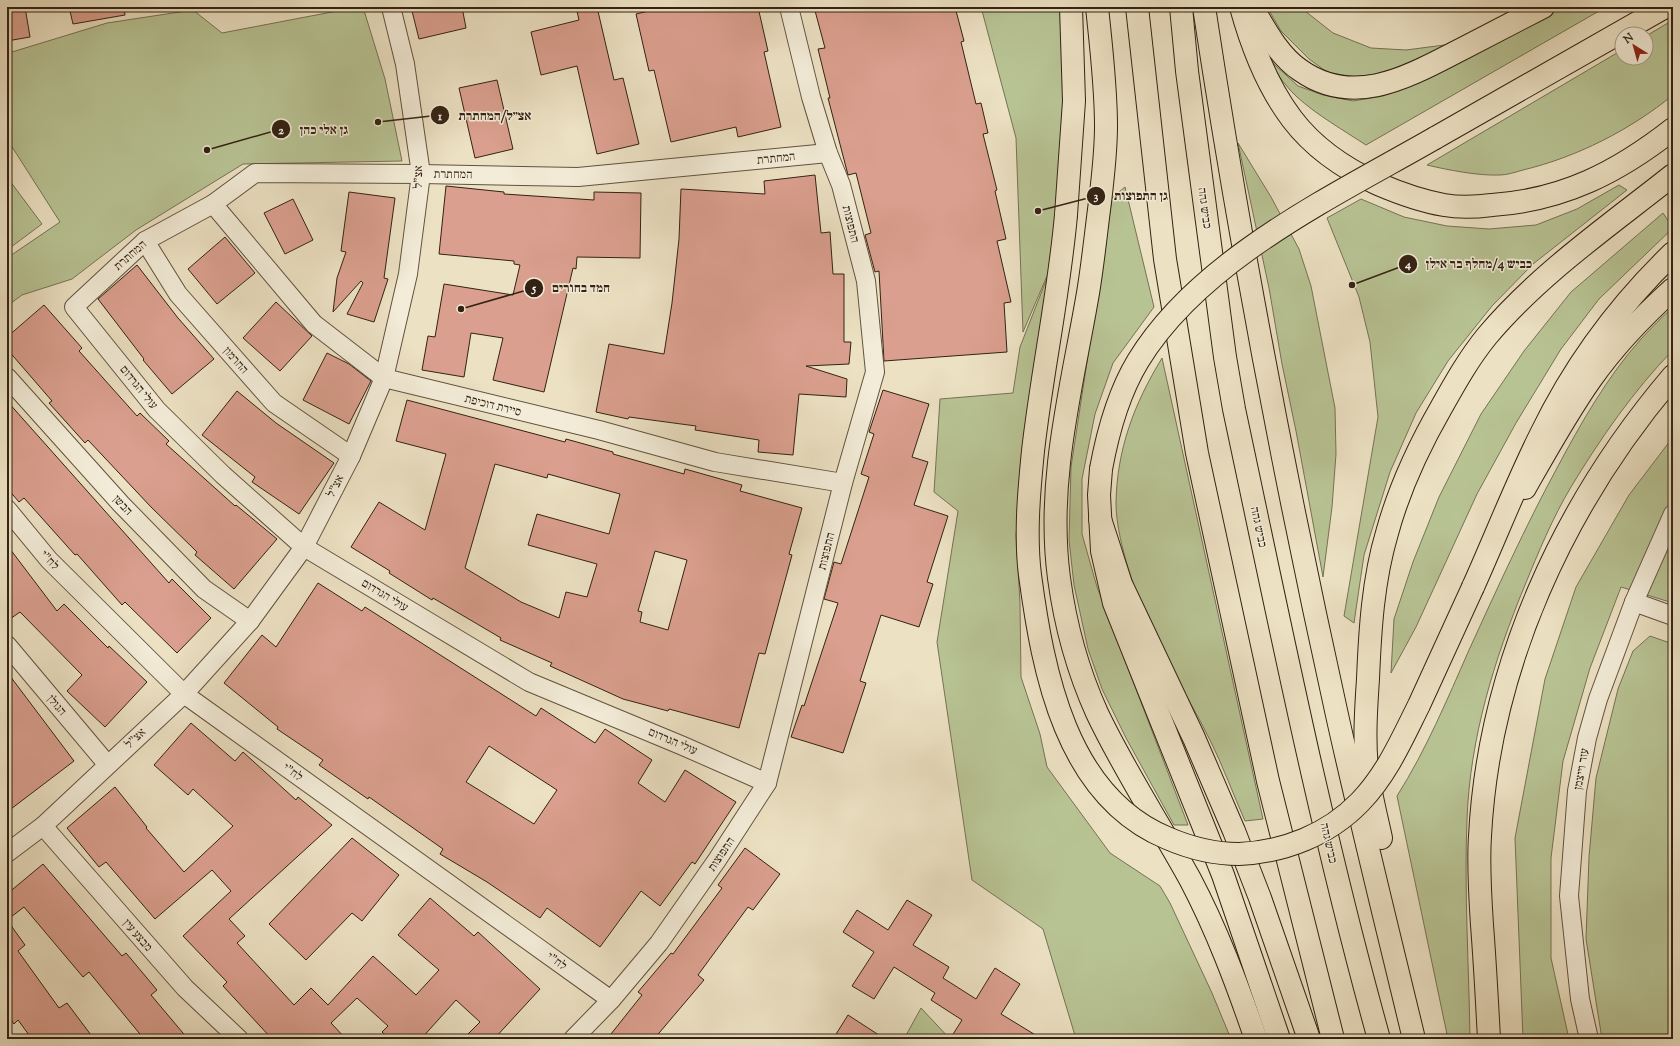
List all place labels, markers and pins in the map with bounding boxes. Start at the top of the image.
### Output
callout: אצ״ל/המחתרת [430,103,539,128]
callout: גן אלי כהן [271,117,356,142]
callout: גן התפוצות [1086,183,1176,208]
callout: כביש 4/מחלף בר אילן [1398,251,1540,276]
callout: חמד בחורים [524,275,618,300]

